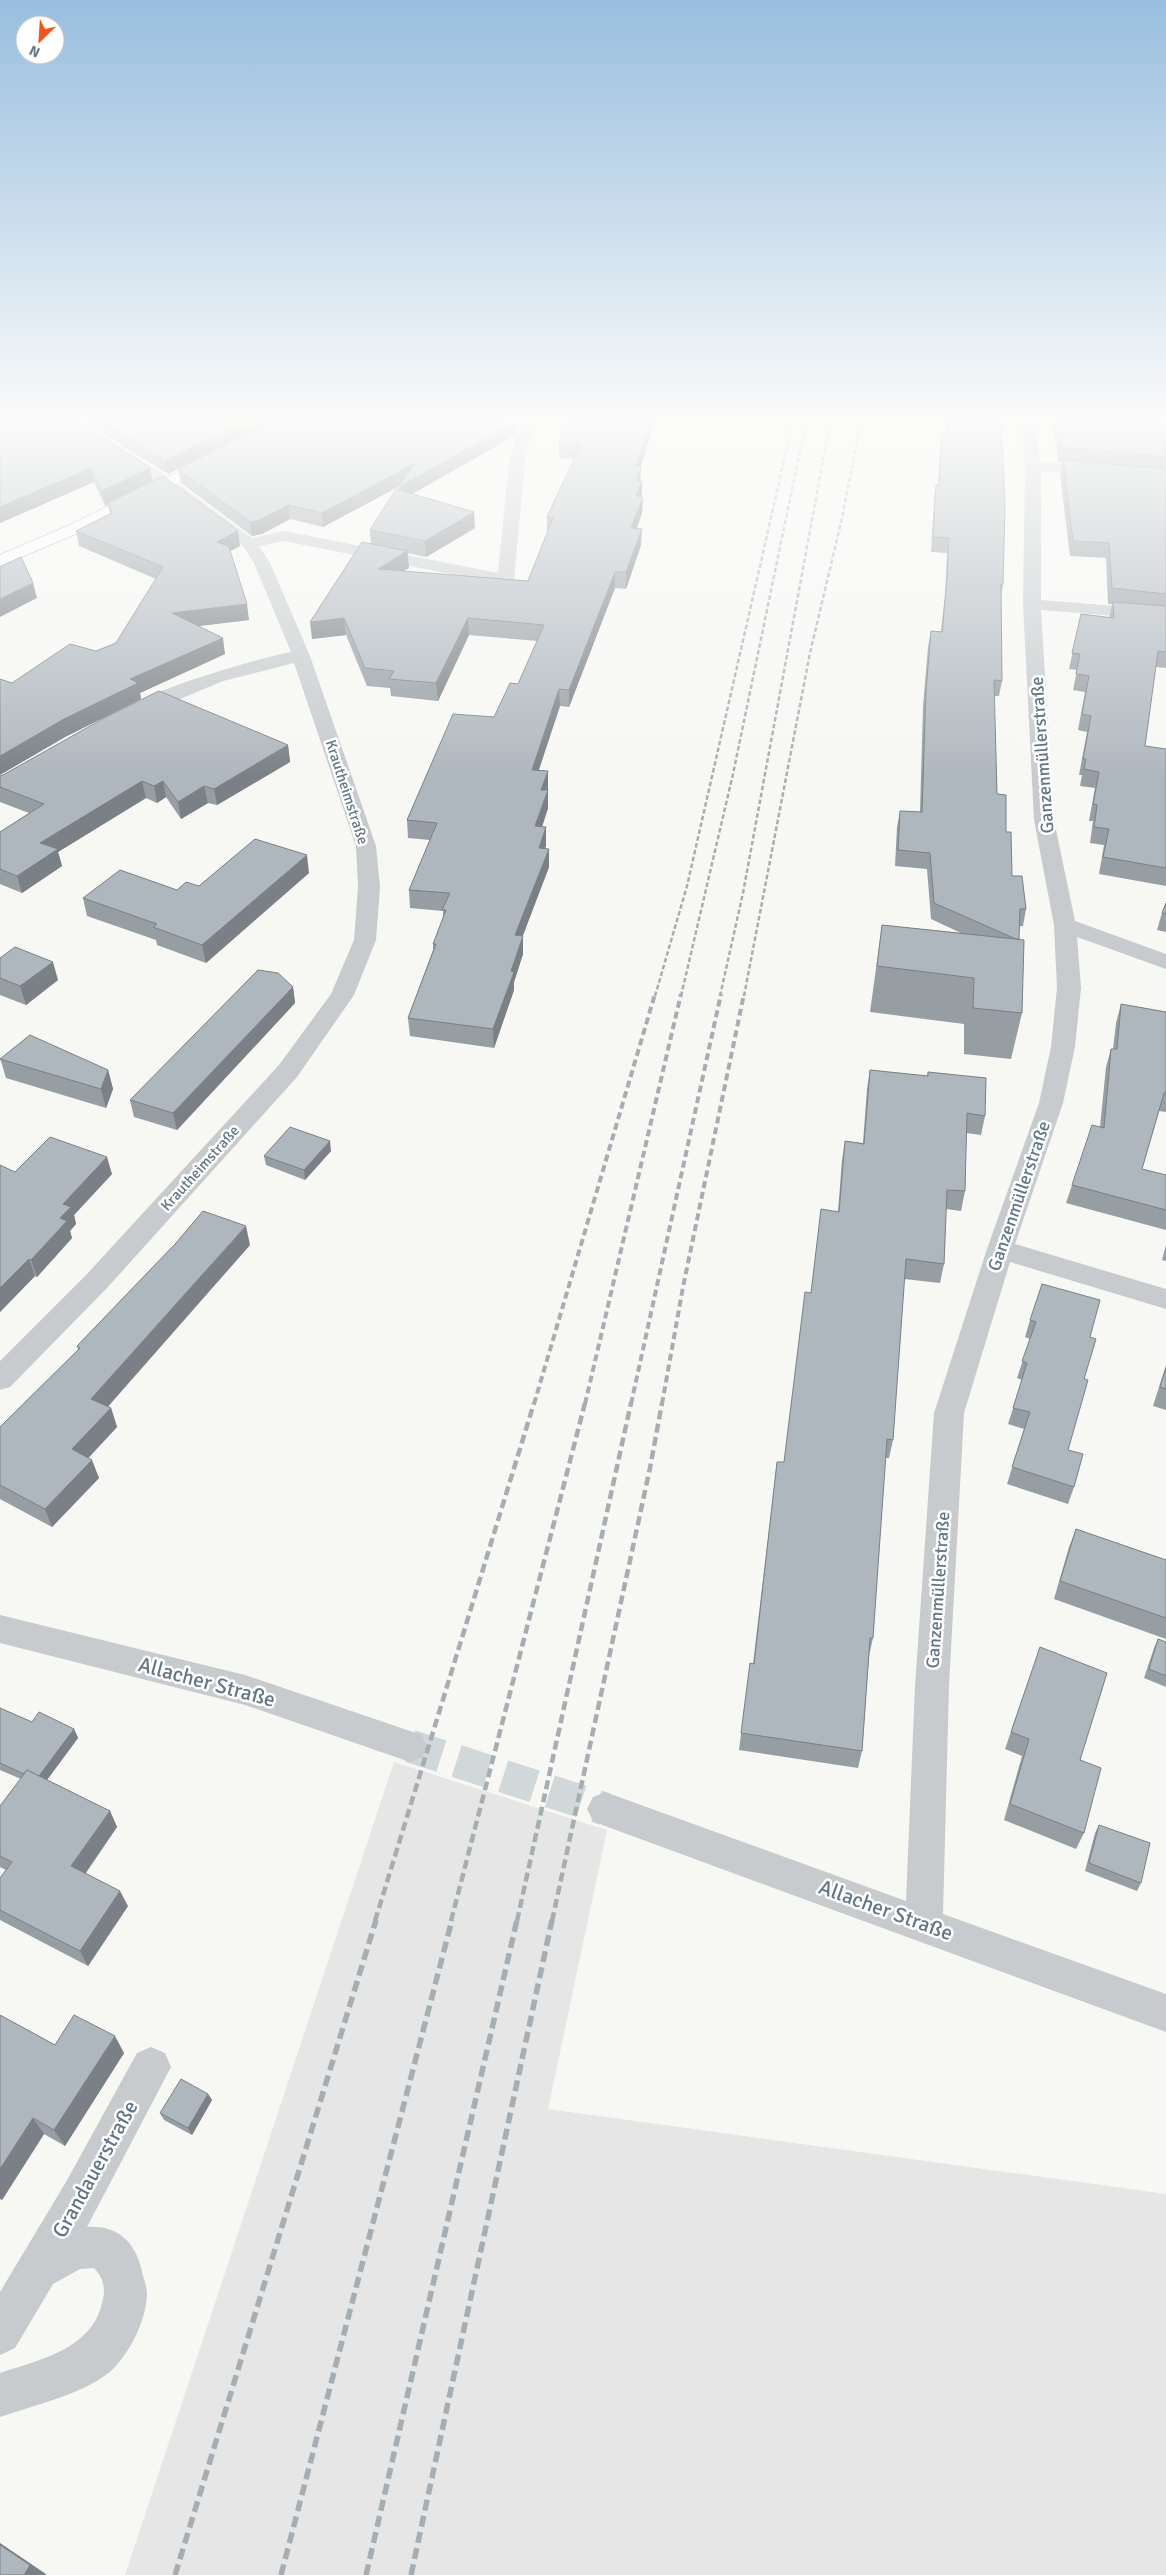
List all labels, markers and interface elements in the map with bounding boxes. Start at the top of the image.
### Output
north arrow [15,15,65,65]
text: N [27,42,43,61]
street label: Ganzenmüllerstraße [1026,676,1058,834]
street label: Krautheimstraße [322,737,372,847]
street label: Ganzenmüllerstraße [983,1118,1055,1274]
street label: Krautheimstraße [157,1122,243,1214]
street label: Ganzenmüllerstraße [922,1511,954,1669]
street label: Allacher Straße [136,1651,278,1713]
street label: Allacher Straße [816,1874,956,1946]
street label: Grandauerstraße [47,2096,143,2242]

